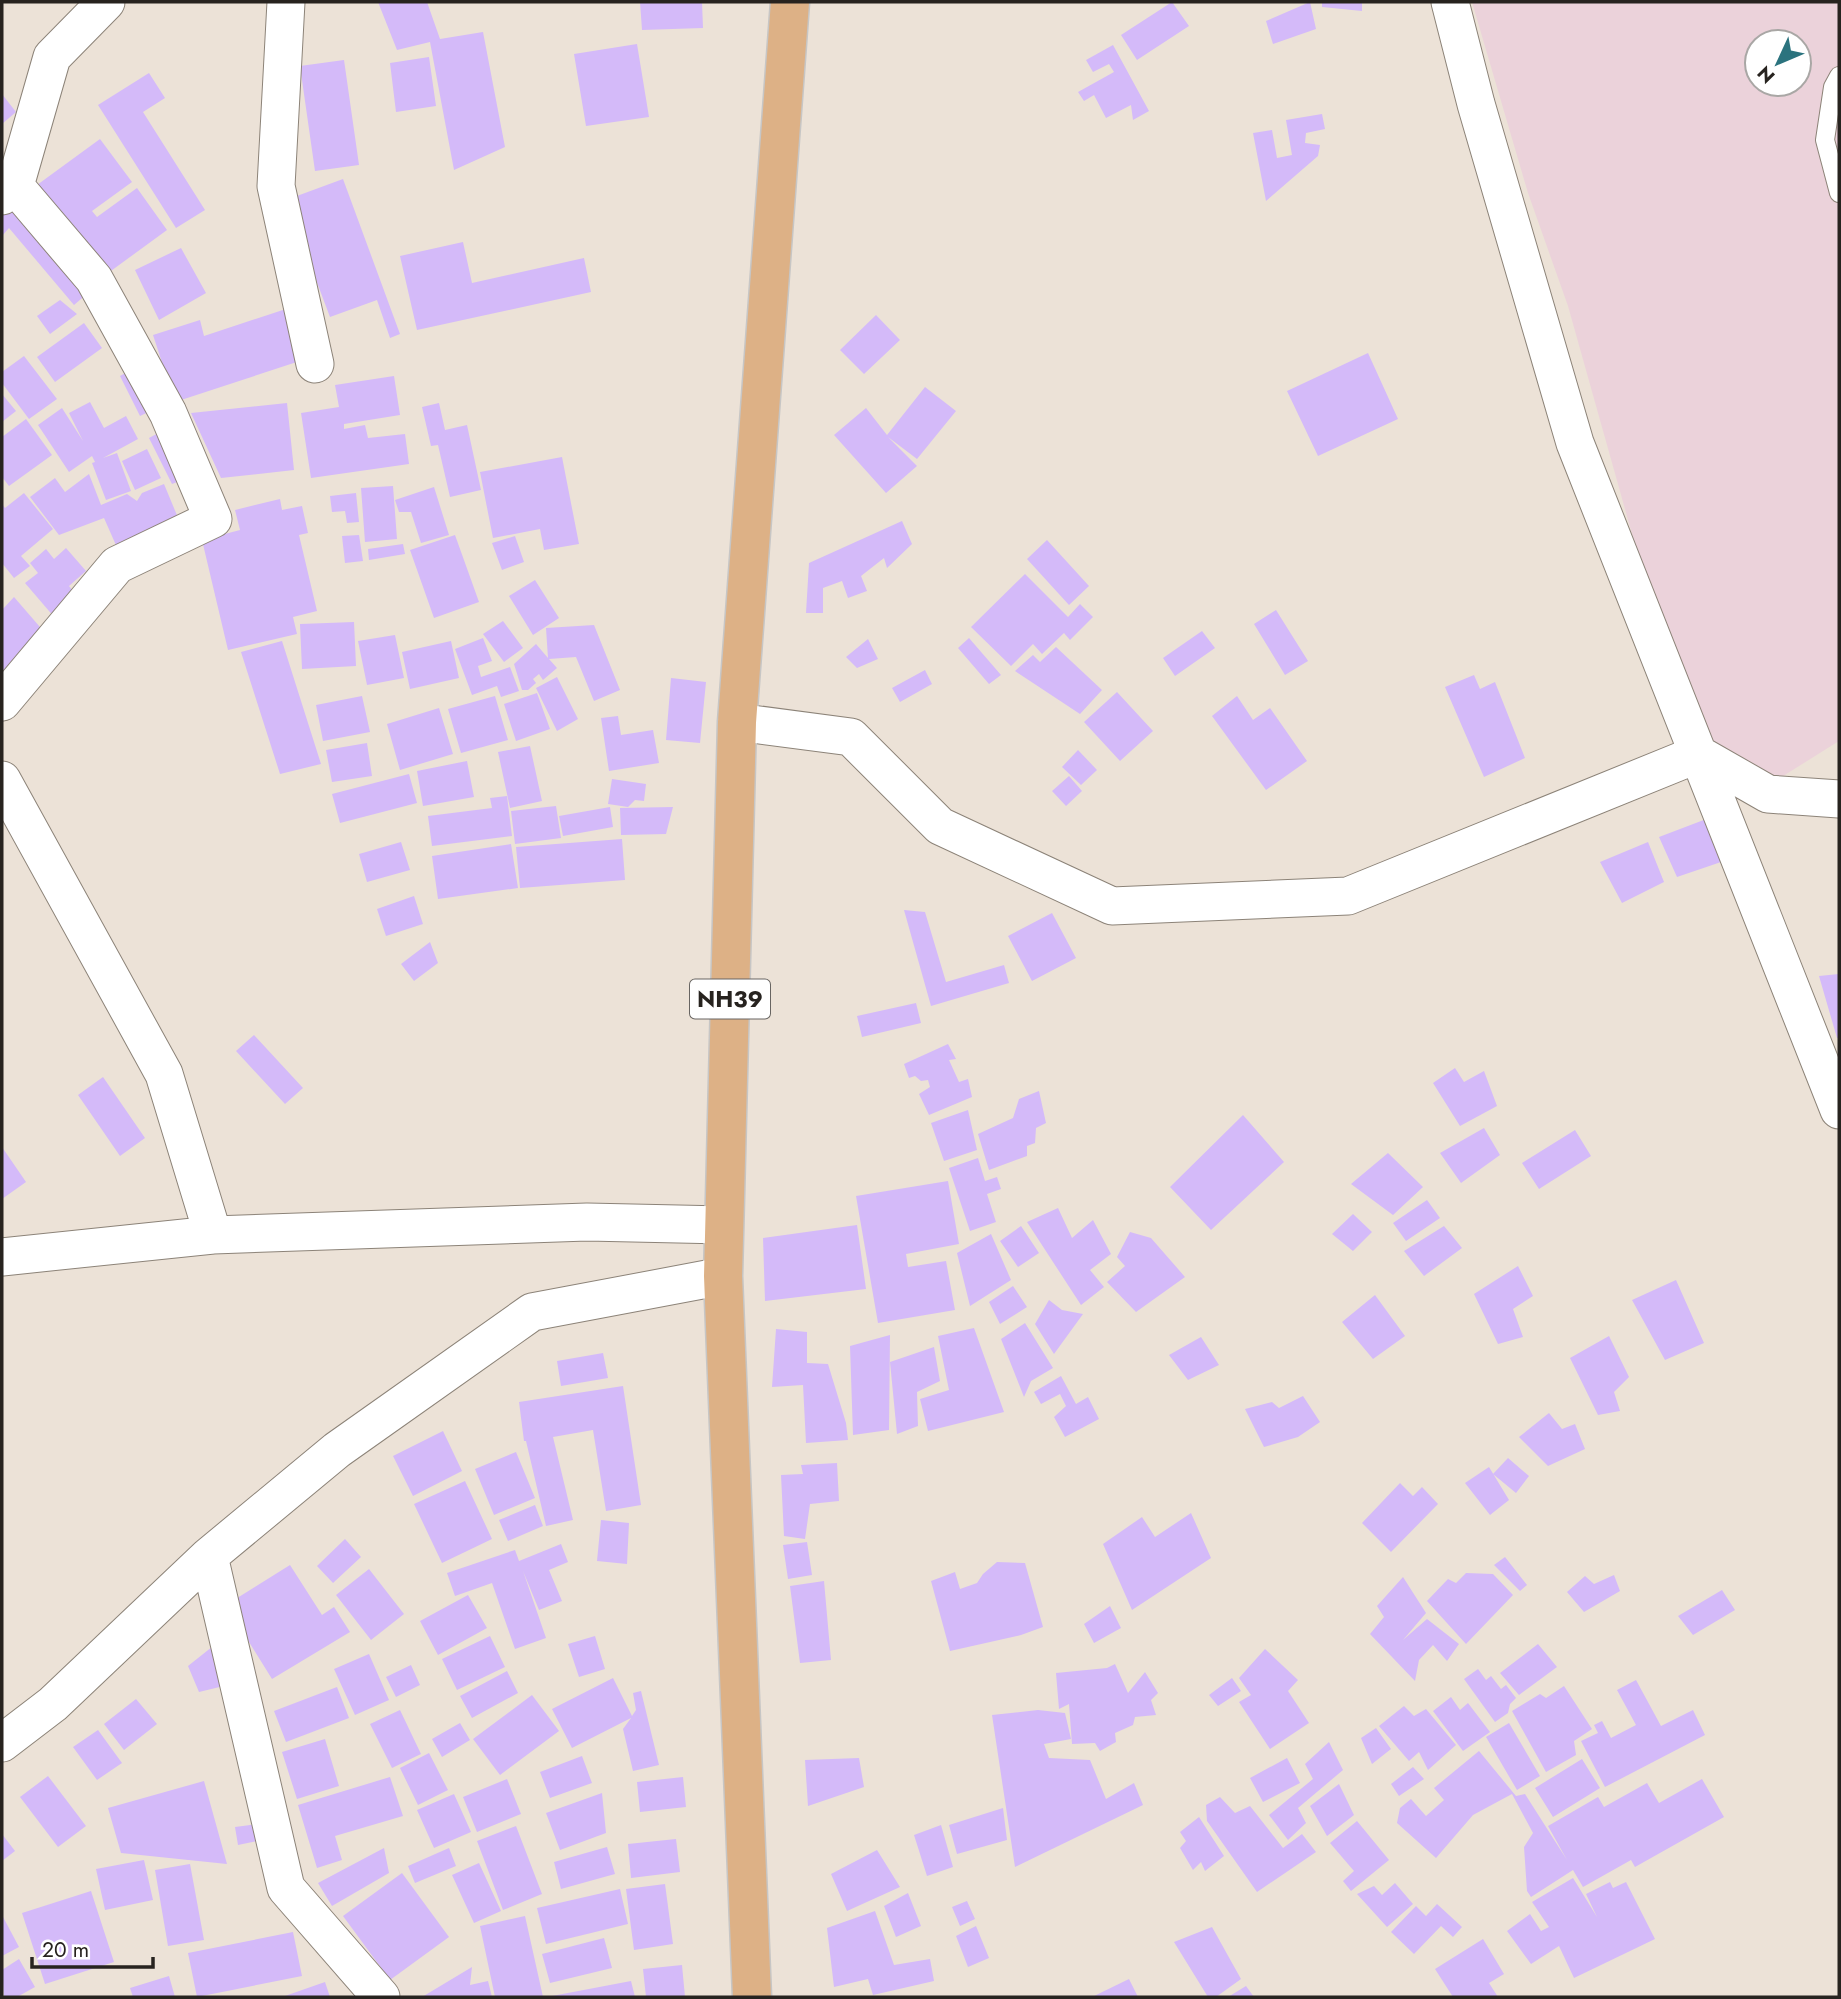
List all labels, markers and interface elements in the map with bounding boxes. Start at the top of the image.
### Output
north arrow [1743,28,1813,98]
text: N [1751,60,1781,89]
road number: NH39 [690,980,770,1018]
scale bar [32,1926,152,1970]
text: 20 m [42,1935,89,1965]

